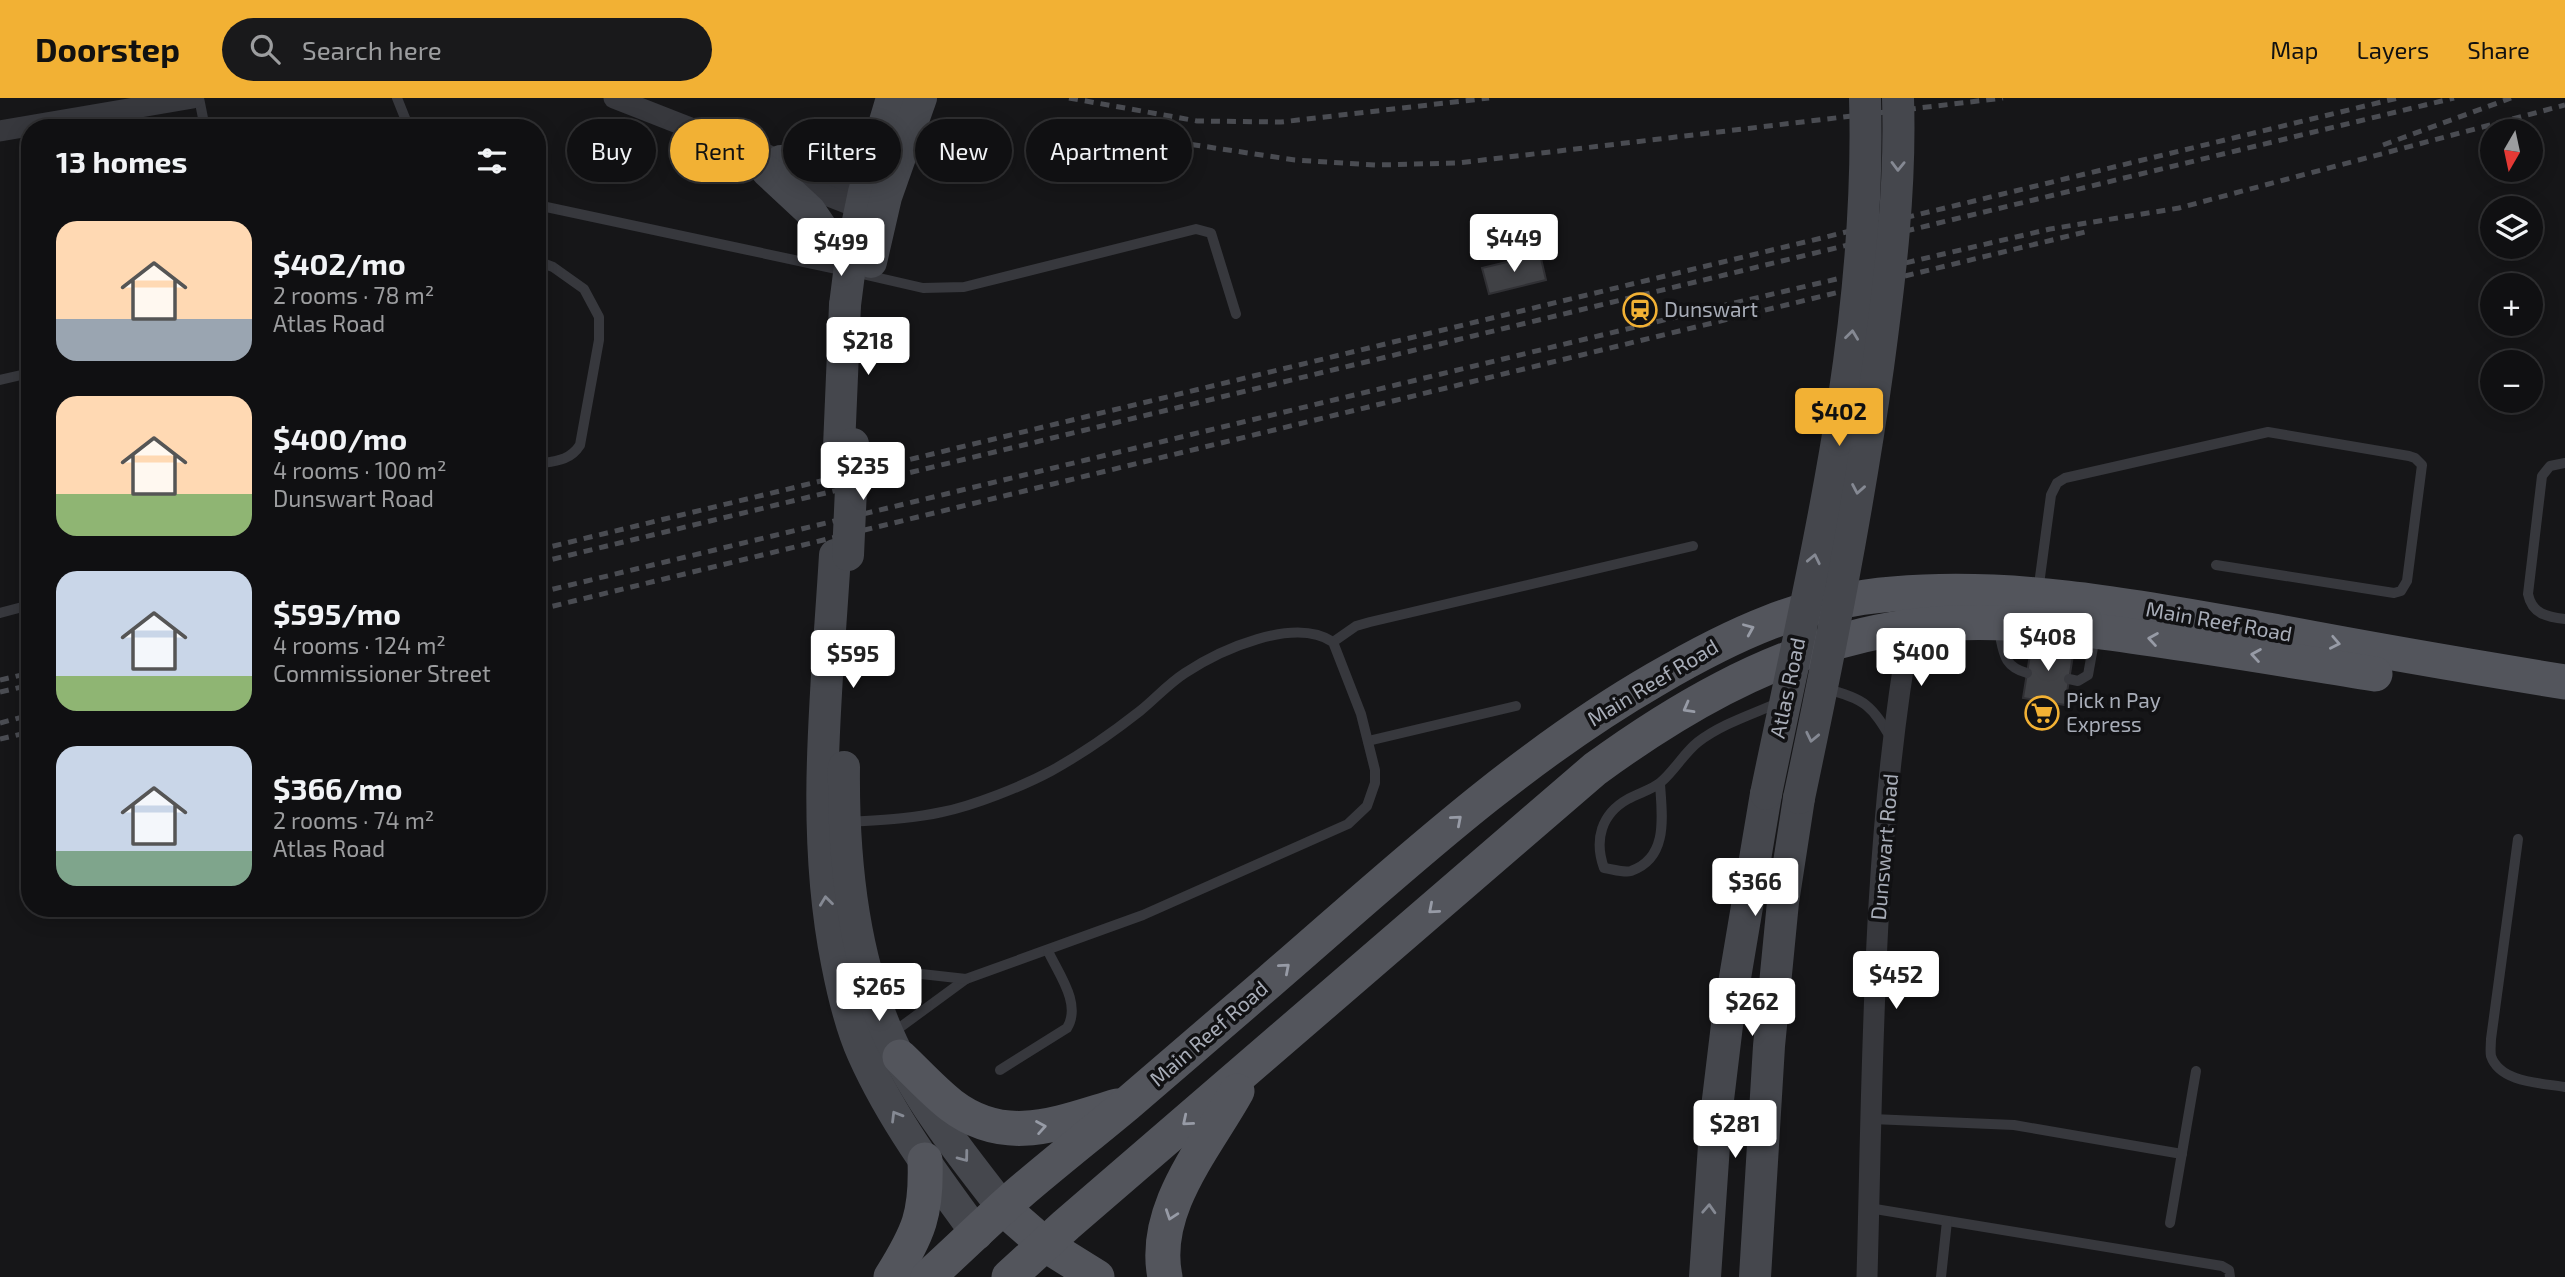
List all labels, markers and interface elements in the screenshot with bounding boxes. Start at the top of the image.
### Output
search box [222,18,712,81]
text: Doorstep [35,29,180,69]
icon: search [246,30,284,68]
text: Search here [302,34,442,65]
text: Map [2270,35,2318,64]
text: Layers [2356,35,2429,64]
text: Share [2467,35,2530,64]
chip: Buy [567,119,656,182]
chip: Rent [670,119,769,182]
chip: Filters [783,119,901,182]
chip: New [915,119,1012,182]
chip: Apartment [1026,119,1192,182]
north arrow [2480,119,2543,182]
map controls [2480,119,2543,413]
icon: filters [473,142,511,180]
text: 13 homes [56,143,187,179]
one-way arrow [1890,161,1905,172]
button: layers [2480,196,2543,259]
pin: $449 [1473,214,1555,274]
pin: $499 [800,218,882,278]
text: $449 [1486,223,1542,251]
text: $499 [813,227,869,255]
text: $402/mo [273,245,406,281]
icon: home [112,249,196,333]
button: + [2480,273,2543,336]
text: 2 rooms · 78 m² [273,281,434,309]
station icon: Dunswart [1621,291,1659,329]
place label: Dunswart [1664,296,1758,321]
text: Atlas Road [273,309,385,337]
pin: $218 [827,317,909,377]
text: $218 [843,326,893,354]
one-way arrow [1844,329,1859,341]
button: − [2480,350,2543,413]
pin: $402 [1798,388,1880,448]
text: $402 [1811,397,1867,425]
text: $400/mo [273,420,407,456]
icon: home [112,424,196,508]
pin: $235 [822,442,904,502]
text: $235 [837,451,889,479]
text: 4 rooms · 100 m² [273,456,447,484]
one-way arrow [1852,483,1867,495]
text: Dunswart Road [273,484,434,512]
one-way arrow [1805,553,1820,565]
text: $595/mo [273,595,401,631]
street label: Main Reef Road [2144,595,2294,646]
icon: home [112,599,196,683]
pin: $408 [2007,614,2089,673]
text: $408 [2020,622,2076,650]
one-way arrow [1743,624,1755,638]
pin: $400 [1880,628,1962,688]
pin: $595 [812,630,894,690]
text: 4 rooms · 124 m² [273,631,446,659]
one-way arrow [2147,632,2159,647]
street label: Main Reef Road [1582,633,1722,731]
street label: Atlas Road [1764,635,1809,740]
one-way arrow [2329,635,2341,650]
text: $400 [1892,637,1950,665]
text: $595 [827,639,879,667]
one-way arrow [2250,648,2262,663]
text: Commissioner Street [273,659,491,687]
place label: Pick n Pay Express [2066,687,2161,736]
supermarket icon: Pick n Pay Express [2023,694,2061,732]
one-way arrow [1683,700,1696,713]
one-way arrow [1806,731,1820,743]
text: $366/mo [273,770,403,806]
street label: Dunswart Road [1865,773,1902,921]
icon: home [112,774,196,858]
text: 2 rooms · 74 m² [273,806,434,834]
one-way arrow [1449,816,1462,828]
text: Atlas Road [273,834,385,862]
pin: $366 [1714,858,1796,918]
text: $366 [1728,867,1782,895]
one-way arrow [819,896,834,907]
one-way arrow [1429,901,1442,913]
pin: $452 [1855,951,1937,1011]
text: $452 [1869,960,1923,988]
pin: $265 [838,964,920,1023]
one-way arrow [1276,964,1289,976]
text: $265 [853,972,905,1000]
street label: Main Reef Road [1144,975,1272,1091]
pin: $262 [1711,978,1793,1038]
text: $262 [1725,987,1779,1015]
pin: $281 [1694,1100,1776,1160]
text: $281 [1710,1109,1760,1137]
one-way arrow [891,1110,904,1123]
one-way arrow [1182,1113,1195,1125]
one-way arrow [1035,1120,1047,1135]
one-way arrow [955,1149,968,1162]
one-way arrow [1702,1203,1717,1214]
one-way arrow [1165,1209,1179,1221]

